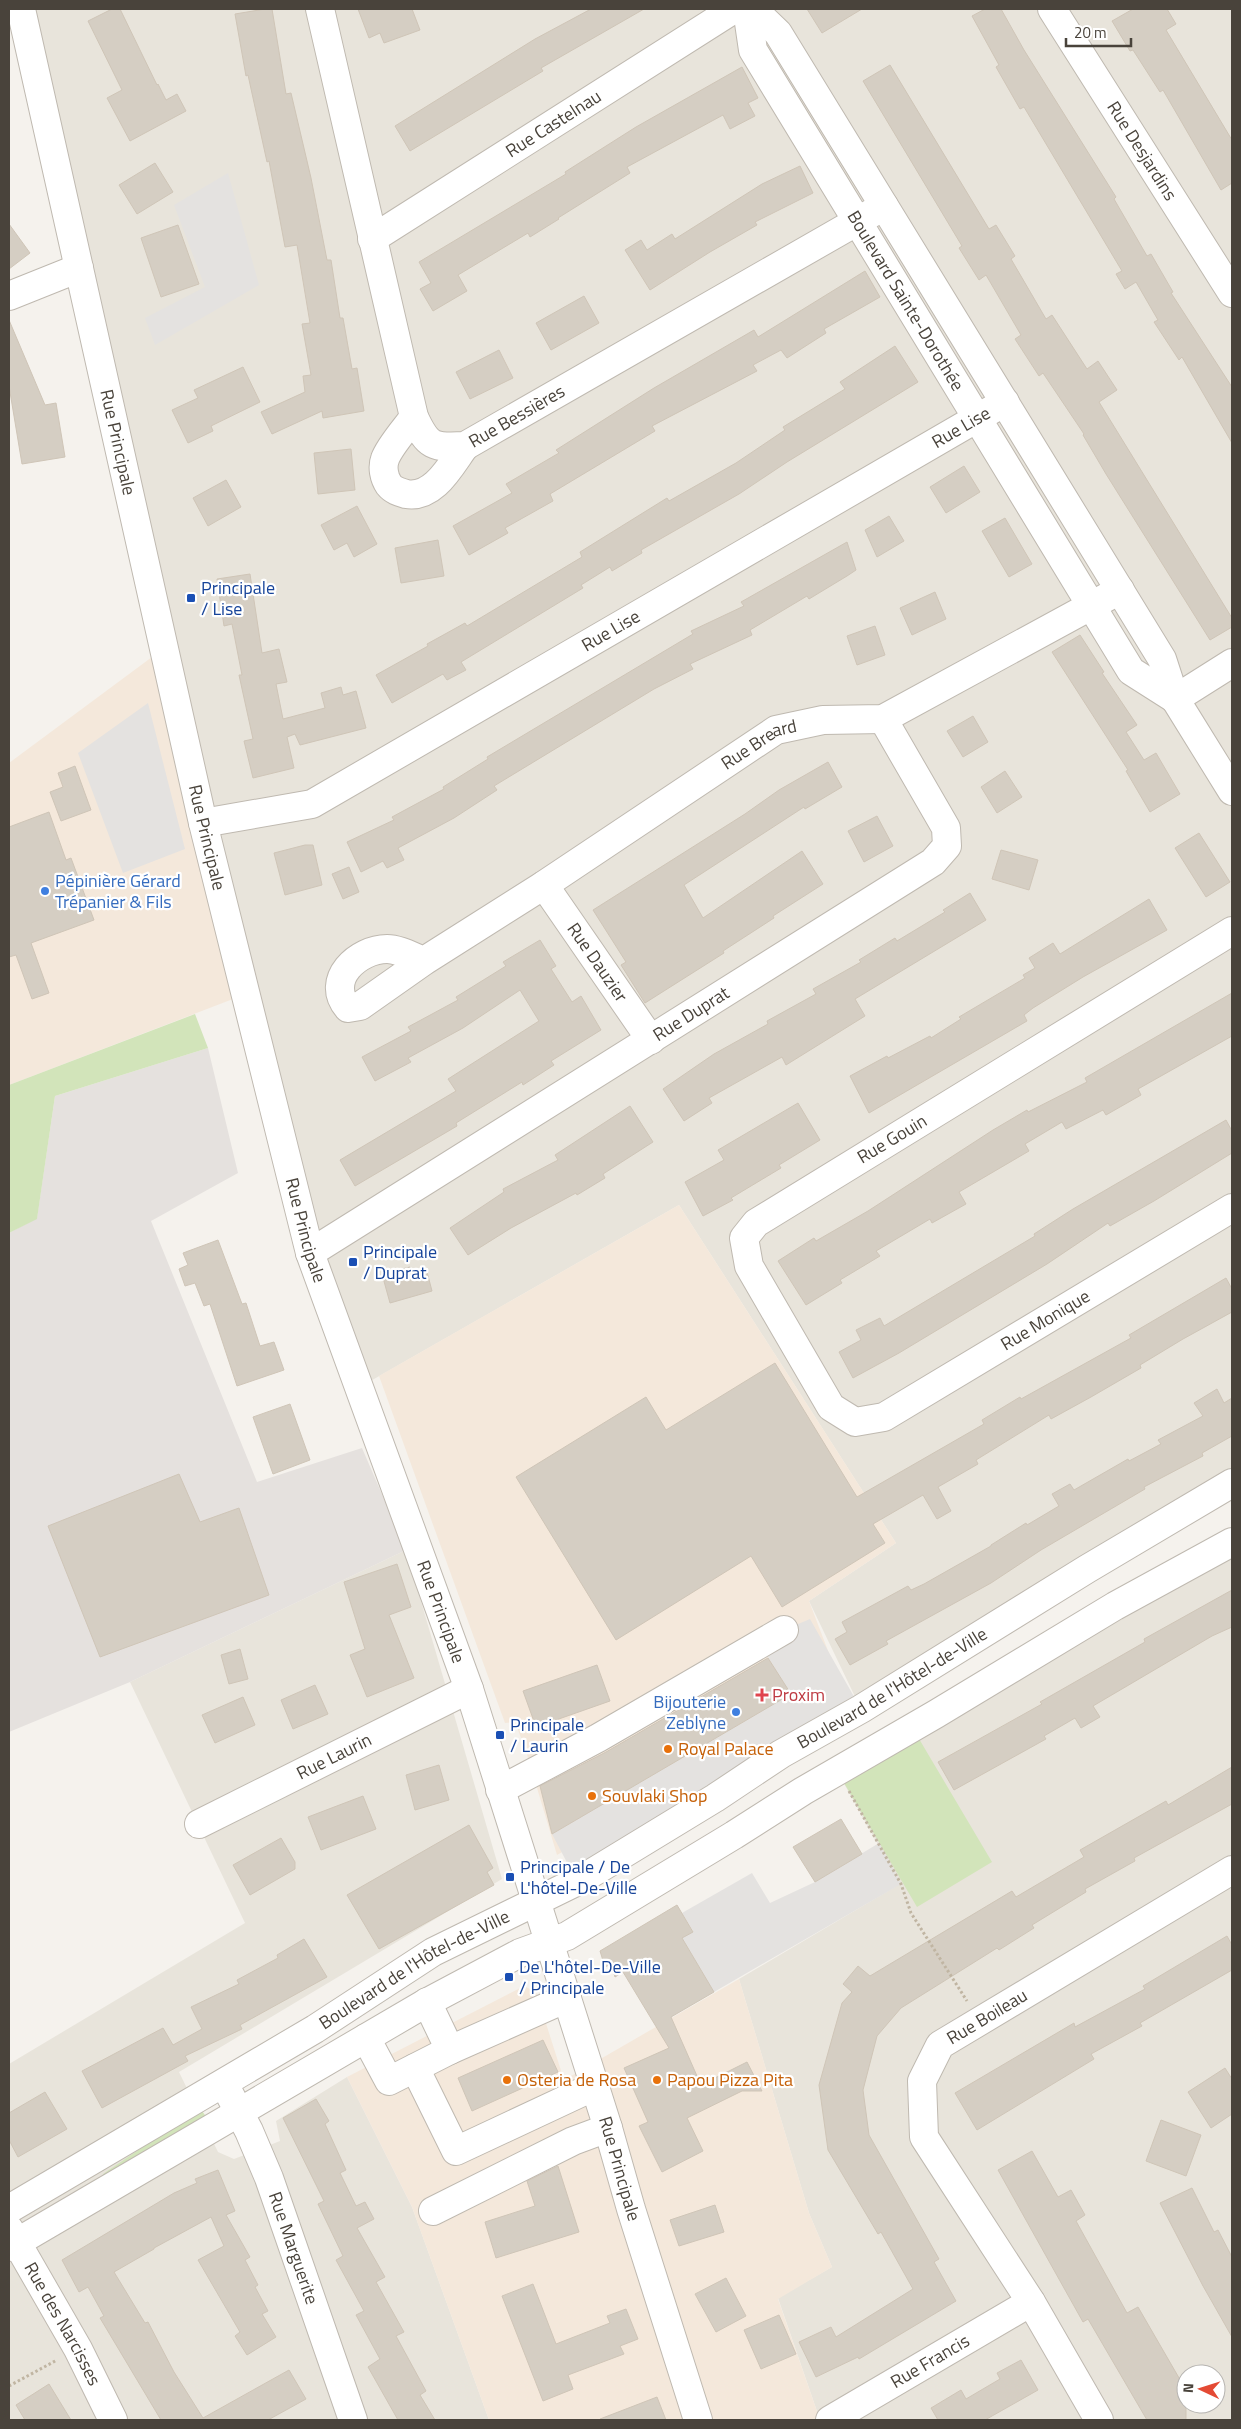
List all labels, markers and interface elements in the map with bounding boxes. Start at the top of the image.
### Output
scale bar [1066,15,1131,47]
text: 20 m [1074,21,1107,44]
street label: Rue Castelnau [500,83,606,164]
street label: Rue Desjardins [1101,96,1184,206]
street label: Boulevard Sainte-Dorothée [841,205,971,396]
street label: Rue Bessières [463,378,570,454]
street label: Rue Principale [93,387,143,498]
street label: Rue Lise [926,399,995,455]
place label: Principale / Lise [201,574,275,622]
marker: Principale / Lise [185,592,197,604]
street label: Rue Lise [576,603,645,658]
street label: Rue Breard [715,712,799,776]
street label: Rue Principale [182,782,233,893]
place label: Pépinière Gérard Trépanier & Fils [55,867,181,915]
marker: Pépinière Gérard Trépanier & Fils [39,885,51,897]
street label: Rue Dauzier [561,917,635,1007]
street label: Rue Duprat [647,979,735,1048]
street label: Rue Gouin [852,1107,932,1170]
street label: Rue Principale [279,1175,334,1286]
place label: Principale / Duprat [363,1238,437,1286]
marker: Principale / Duprat [347,1256,359,1268]
street label: Rue Monique [995,1282,1095,1357]
street label: Rue Principale [410,1556,472,1667]
street label: Boulevard de l'Hôtel-de-Ville [792,1620,992,1755]
place label: Proxim [772,1681,825,1708]
place label: Bijouterie Zeblyne [653,1688,726,1736]
marker: Proxim [756,1689,768,1701]
marker: Bijouterie Zeblyne [730,1706,742,1718]
place label: Principale / Laurin [510,1711,584,1759]
street label: Rue Laurin [292,1726,376,1786]
marker: Principale / Laurin [494,1729,506,1741]
place label: Royal Palace [678,1735,774,1762]
marker: Royal Palace [662,1743,674,1755]
place label: Souvlaki Shop [602,1782,708,1809]
marker: Souvlaki Shop [586,1790,598,1802]
place label: Principale / De L'hôtel-De-Ville [520,1853,637,1901]
marker: Principale / De L'hôtel-De-Ville [504,1871,516,1883]
street label: Boulevard de l'Hôtel-de-Ville [313,1903,514,2036]
place label: De L'hôtel-De-Ville / Principale [519,1953,661,2001]
marker: De L'hôtel-De-Ville / Principale [503,1971,515,1983]
street label: Rue Boileau [941,1982,1032,2051]
place label: Osteria de Rosa [517,2066,636,2093]
place label: Papou Pizza Pita [667,2066,793,2093]
marker: Osteria de Rosa [501,2074,513,2086]
marker: Papou Pizza Pita [651,2074,663,2086]
street label: Rue Principale [592,2113,648,2224]
street label: Rue Marguerite [262,2188,326,2308]
street label: Rue des Narcisses [18,2257,108,2390]
street label: Rue Francis [885,2327,975,2395]
north arrow [1176,2364,1226,2414]
text: N [1177,2382,1198,2394]

